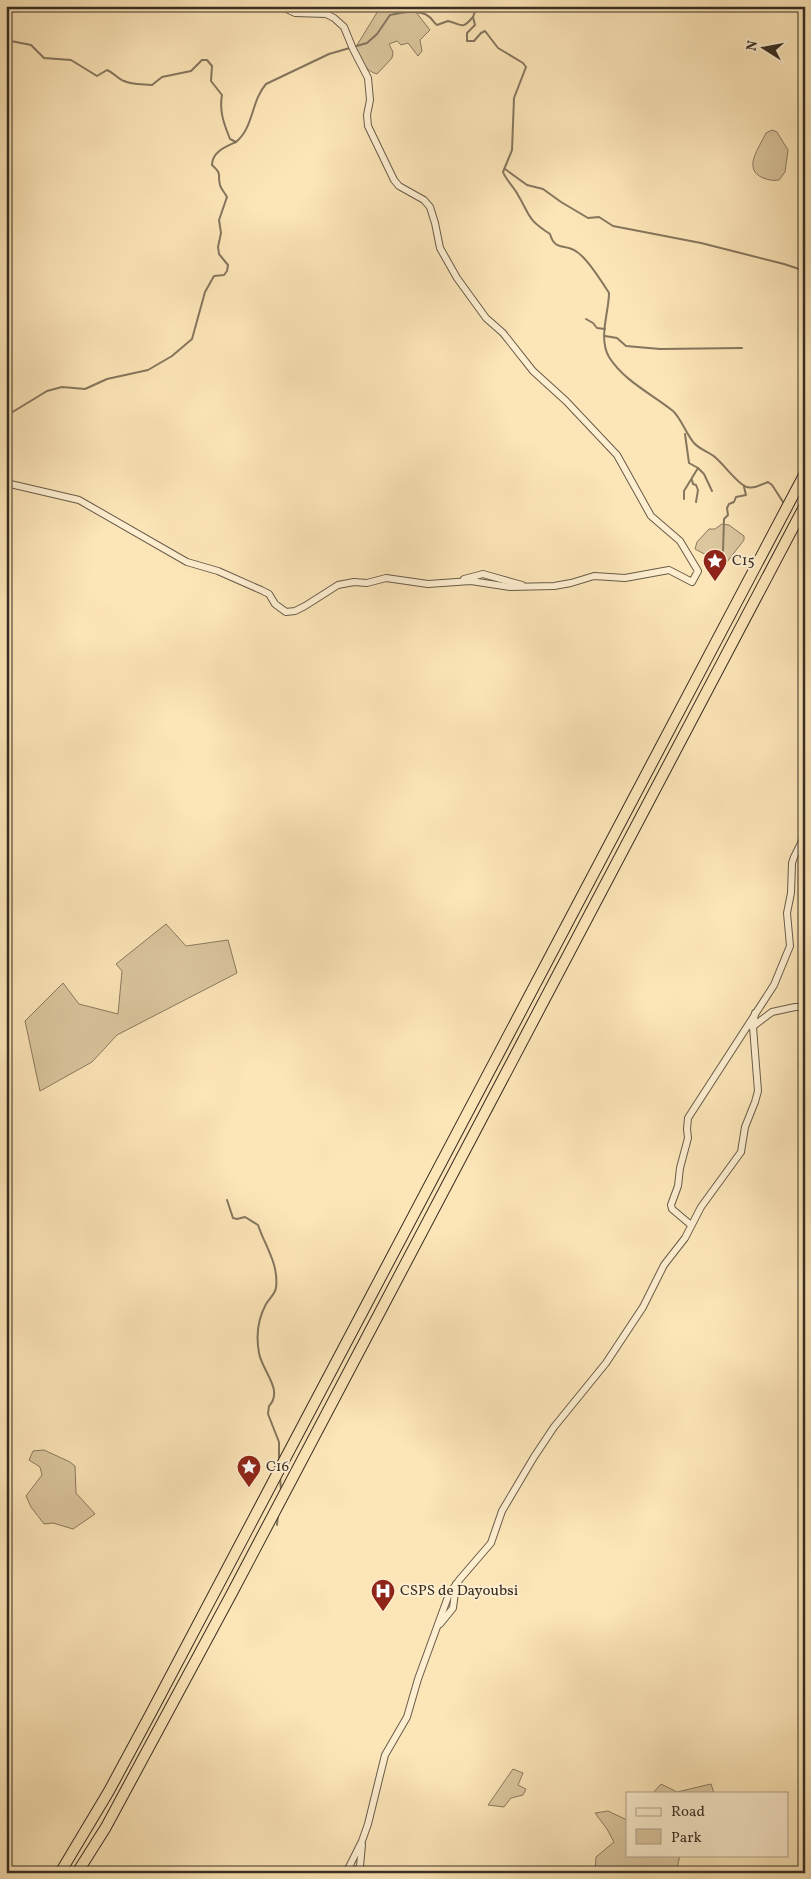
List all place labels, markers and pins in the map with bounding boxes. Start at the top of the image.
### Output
place icon: C15 [702,548,728,582]
place label: C15 [732,551,755,572]
place icon: C16 [236,1454,262,1488]
place label: C16 [266,1457,289,1478]
hospital icon: CSPS de Dayoubsi [370,1578,396,1612]
place label: CSPS de Dayoubsi [400,1581,518,1602]

